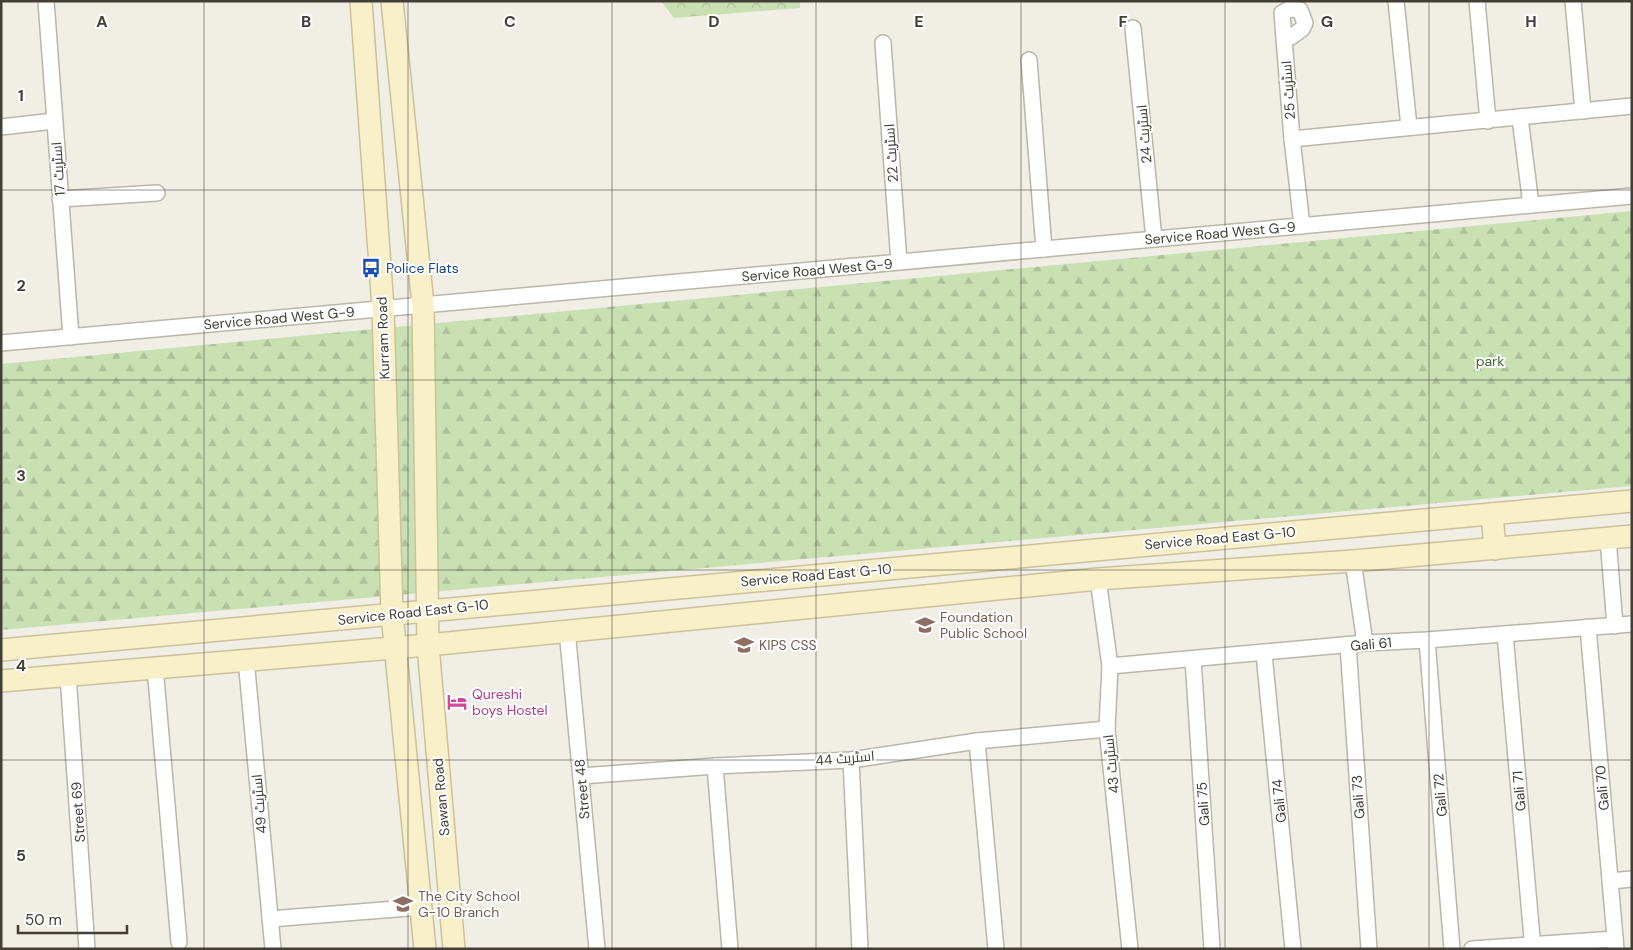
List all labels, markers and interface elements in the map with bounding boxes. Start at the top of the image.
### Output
text: A [96,11,108,32]
text: B [301,11,311,32]
text: C [504,11,516,32]
text: D [708,11,720,32]
text: E [914,11,924,32]
text: F [1119,11,1128,32]
text: G [1321,11,1333,32]
text: H [1525,11,1537,32]
street label: اسٹریٹ 25 [1277,60,1299,120]
text: 1 [18,85,24,106]
street label: اسٹریٹ 24 [1132,104,1156,164]
street label: اسٹریٹ 22 [880,123,902,183]
street label: اسٹریٹ 17 [47,141,69,197]
street label: Service Road West G-9 [1144,217,1297,249]
street label: Service Road West G-9 [741,254,894,286]
bus stop icon: Police Flats [360,257,382,279]
place label: Police Flats [386,259,459,277]
text: 2 [16,275,26,296]
street label: Kurram Road [373,296,393,380]
street label: Service Road West G-9 [203,302,356,334]
park label: park [1476,352,1504,370]
text: 3 [16,465,26,486]
street label: Service Road East G-10 [1144,522,1296,554]
street label: Service Road East G-10 [740,559,892,591]
street label: Service Road East G-10 [337,595,489,629]
place label: Foundation Public School [940,608,1027,642]
school or university icon: Foundation Public School [914,614,936,636]
street label: Gali 61 [1349,633,1393,655]
school or university icon: KIPS CSS [733,634,755,656]
place label: KIPS CSS [759,636,817,654]
text: 4 [16,655,26,676]
place label: Qureshi boys Hostel [472,685,548,719]
hotel icon: Qureshi boys Hostel [446,691,468,713]
street label: اسٹریٹ 43 [1099,734,1123,794]
street label: اسٹریٹ 44 [815,746,875,770]
street label: Sawan Road [429,757,453,837]
street label: Street 48 [570,758,594,820]
street label: Gali 70 [1591,765,1613,811]
street label: Gali 71 [1508,770,1530,812]
street label: Gali 72 [1429,772,1451,818]
street label: اسٹریٹ 49 [247,773,271,835]
street label: Gali 73 [1347,775,1369,819]
street label: Gali 74 [1268,778,1290,824]
street label: Street 69 [67,781,89,843]
street label: Gali 75 [1192,781,1214,827]
text: 5 [16,845,26,866]
place label: The City School G-10 Branch [418,887,520,921]
school or university icon: The City School G-10 Branch [392,893,414,915]
scale bar [18,902,126,934]
text: 50 m [25,910,62,930]

